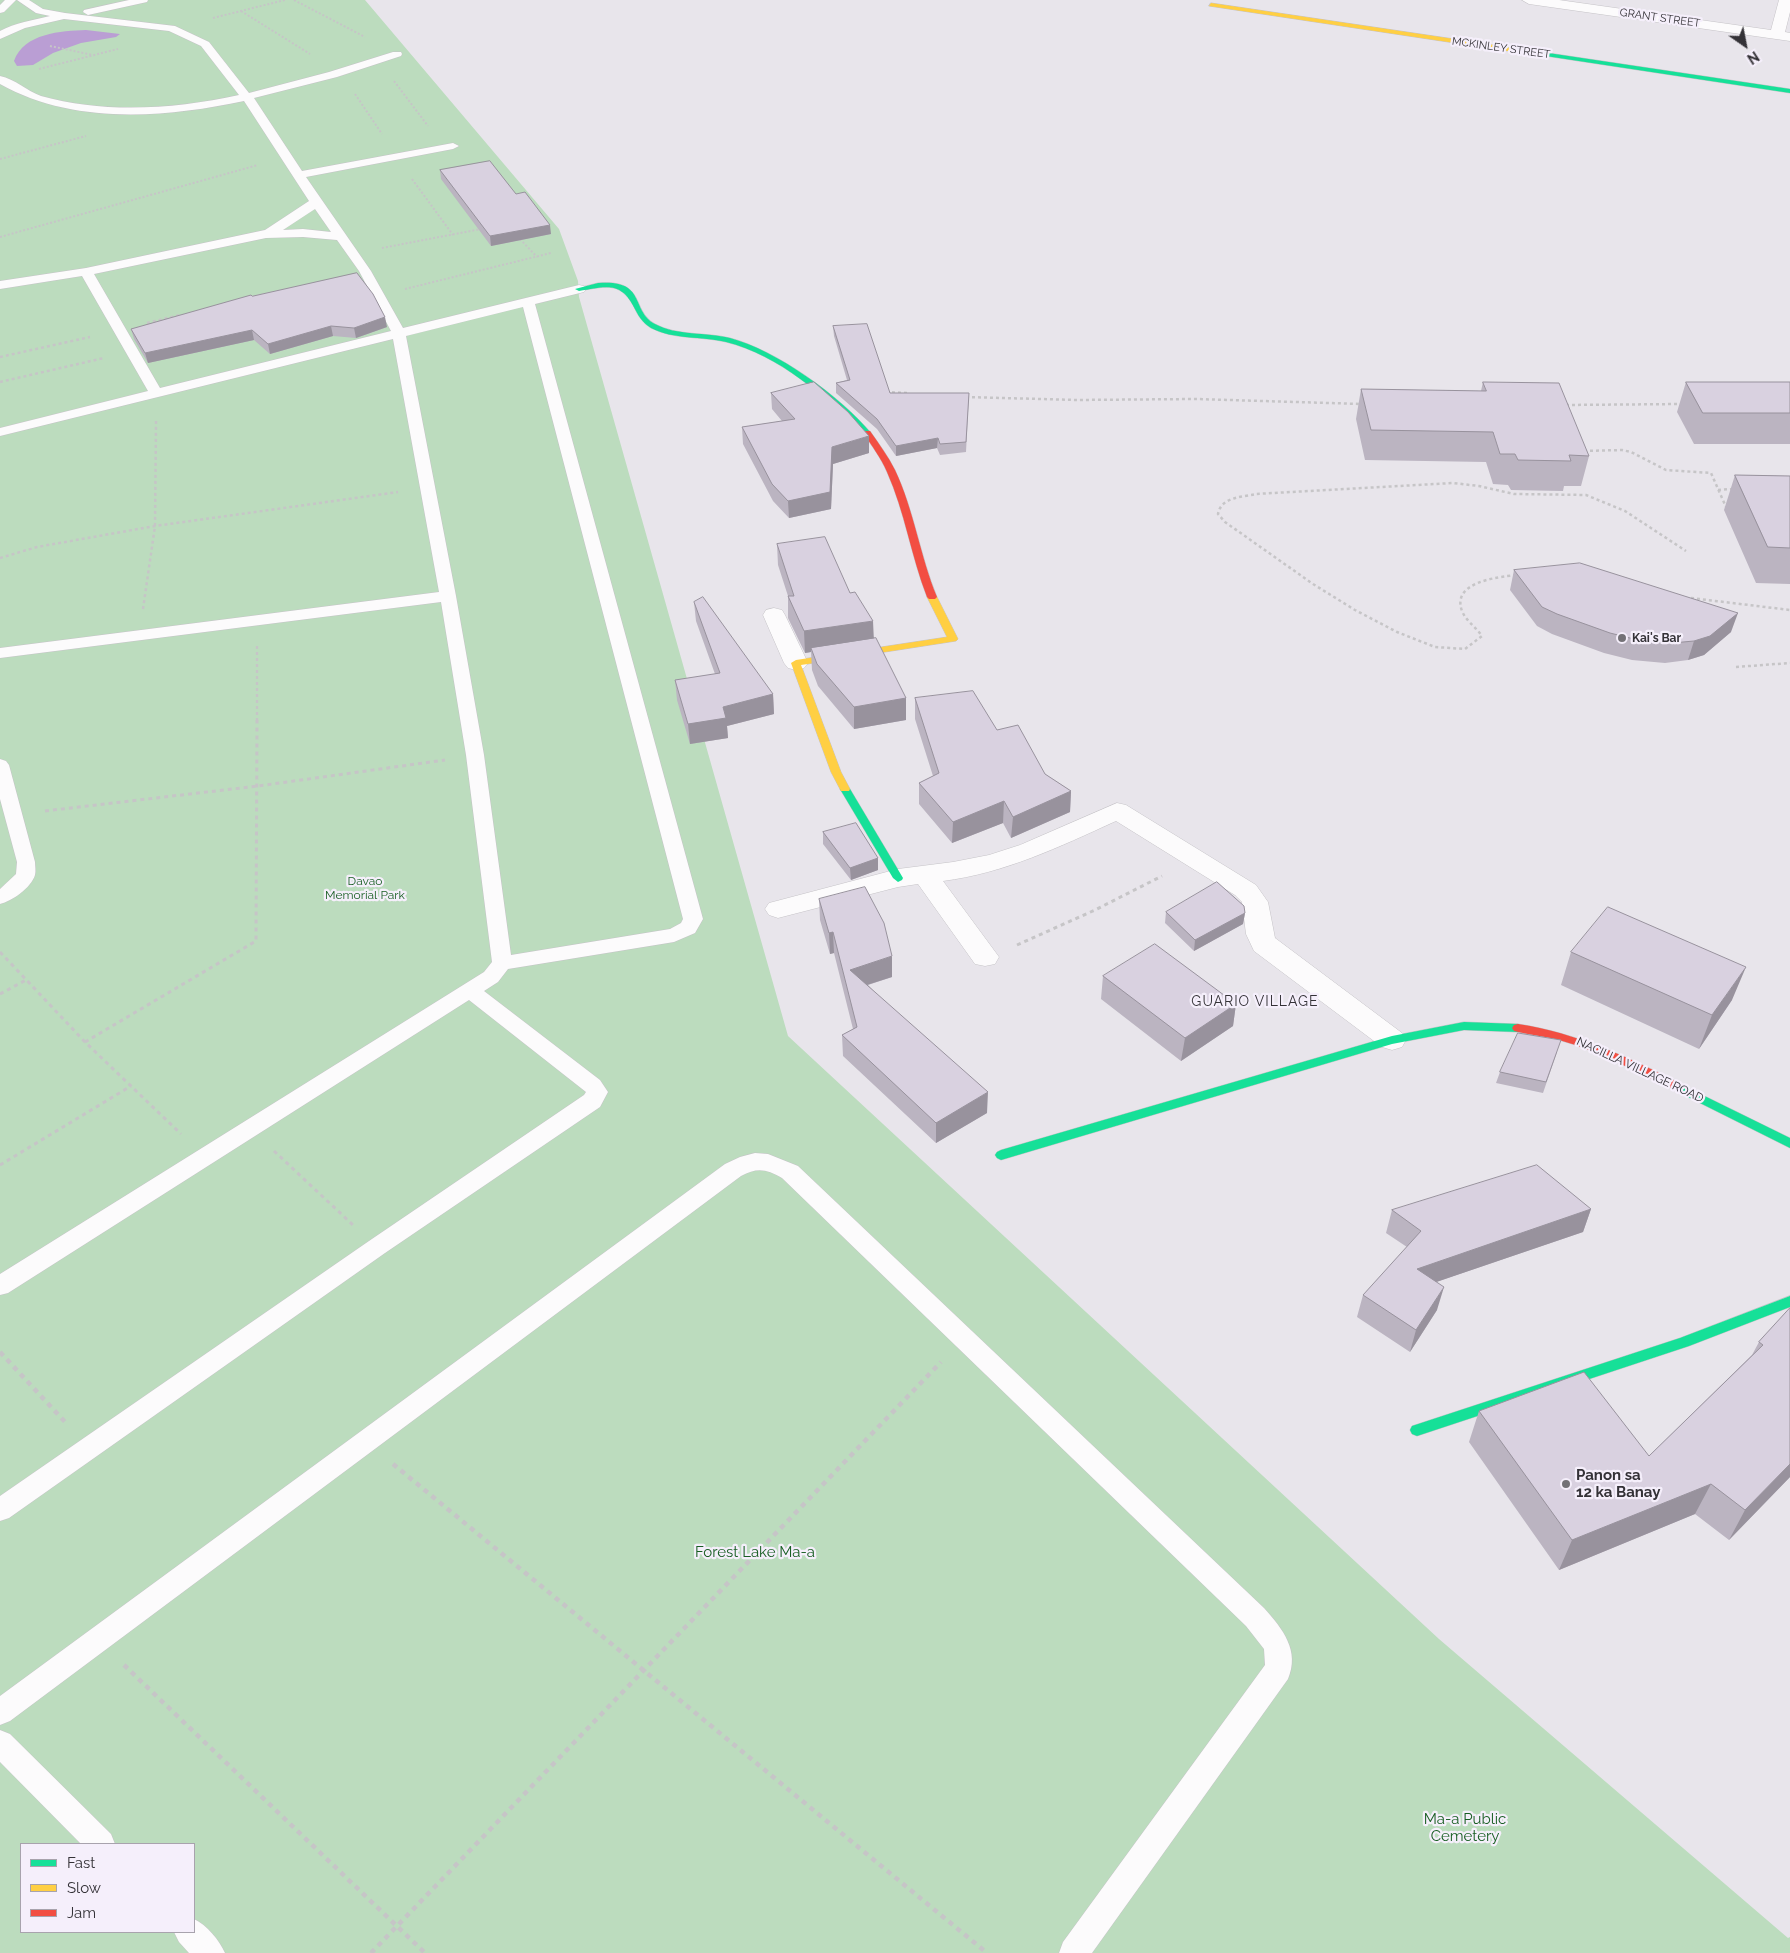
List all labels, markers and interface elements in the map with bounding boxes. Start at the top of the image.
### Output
street label: GRANT STREET [1619,6,1701,30]
north arrow [1720,20,1770,70]
street label: MCKINLEY STREET [1451,35,1551,61]
text: N [1744,48,1762,67]
place label: Kai's Bar [1632,631,1681,645]
marker: Kai's Bar [1616,632,1628,644]
park label: Davao Memorial Park [325,874,405,902]
district label: GUARIO VILLAGE [1190,994,1320,1010]
street label: NACILLA VILLAGE ROAD [1574,1034,1706,1106]
place label: Panon sa 12 ka Banay [1576,1466,1660,1501]
marker: Panon sa 12 ka Banay [1560,1478,1572,1490]
park label: Forest Lake Ma-a [695,1543,815,1561]
park label: Ma-a Public Cemetery [1424,1810,1506,1845]
legend [20,1843,195,1933]
text: Fast [67,1854,95,1872]
text: Slow [67,1879,101,1897]
text: Jam [67,1904,96,1922]

